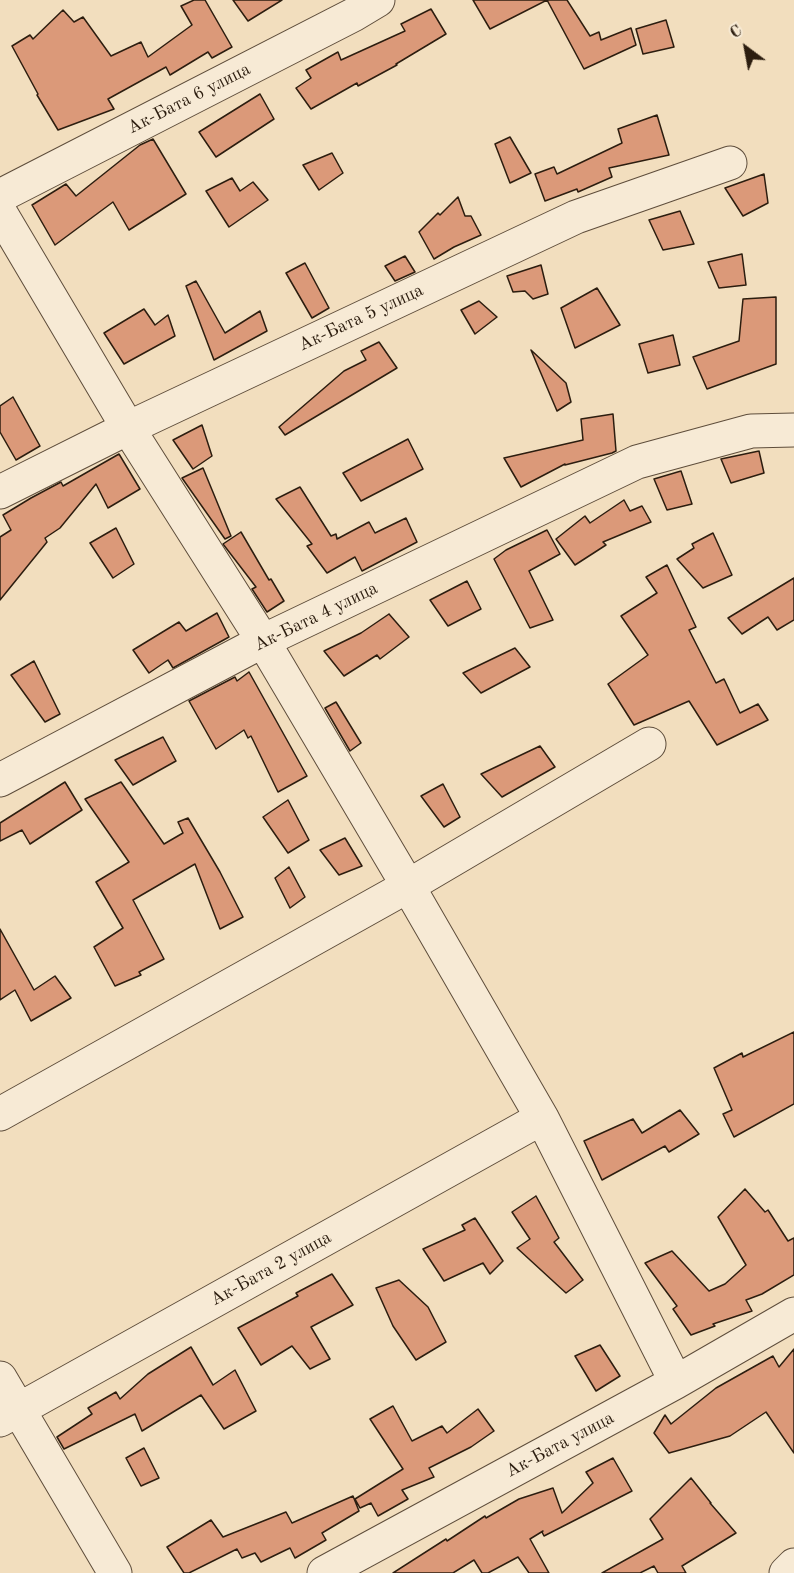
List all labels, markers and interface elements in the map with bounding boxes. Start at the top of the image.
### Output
north arrow [716,18,776,78]
text: С [728,23,745,42]
street label: Ак-Бата 6 улица [124,59,254,139]
street label: Ак-Бата 5 улица [295,280,427,356]
street label: Ак-Бата 4 улица [251,578,381,656]
street label: Ак-Бата 2 улица [207,1227,335,1311]
street label: Ак-Бата улица [502,1407,618,1483]

